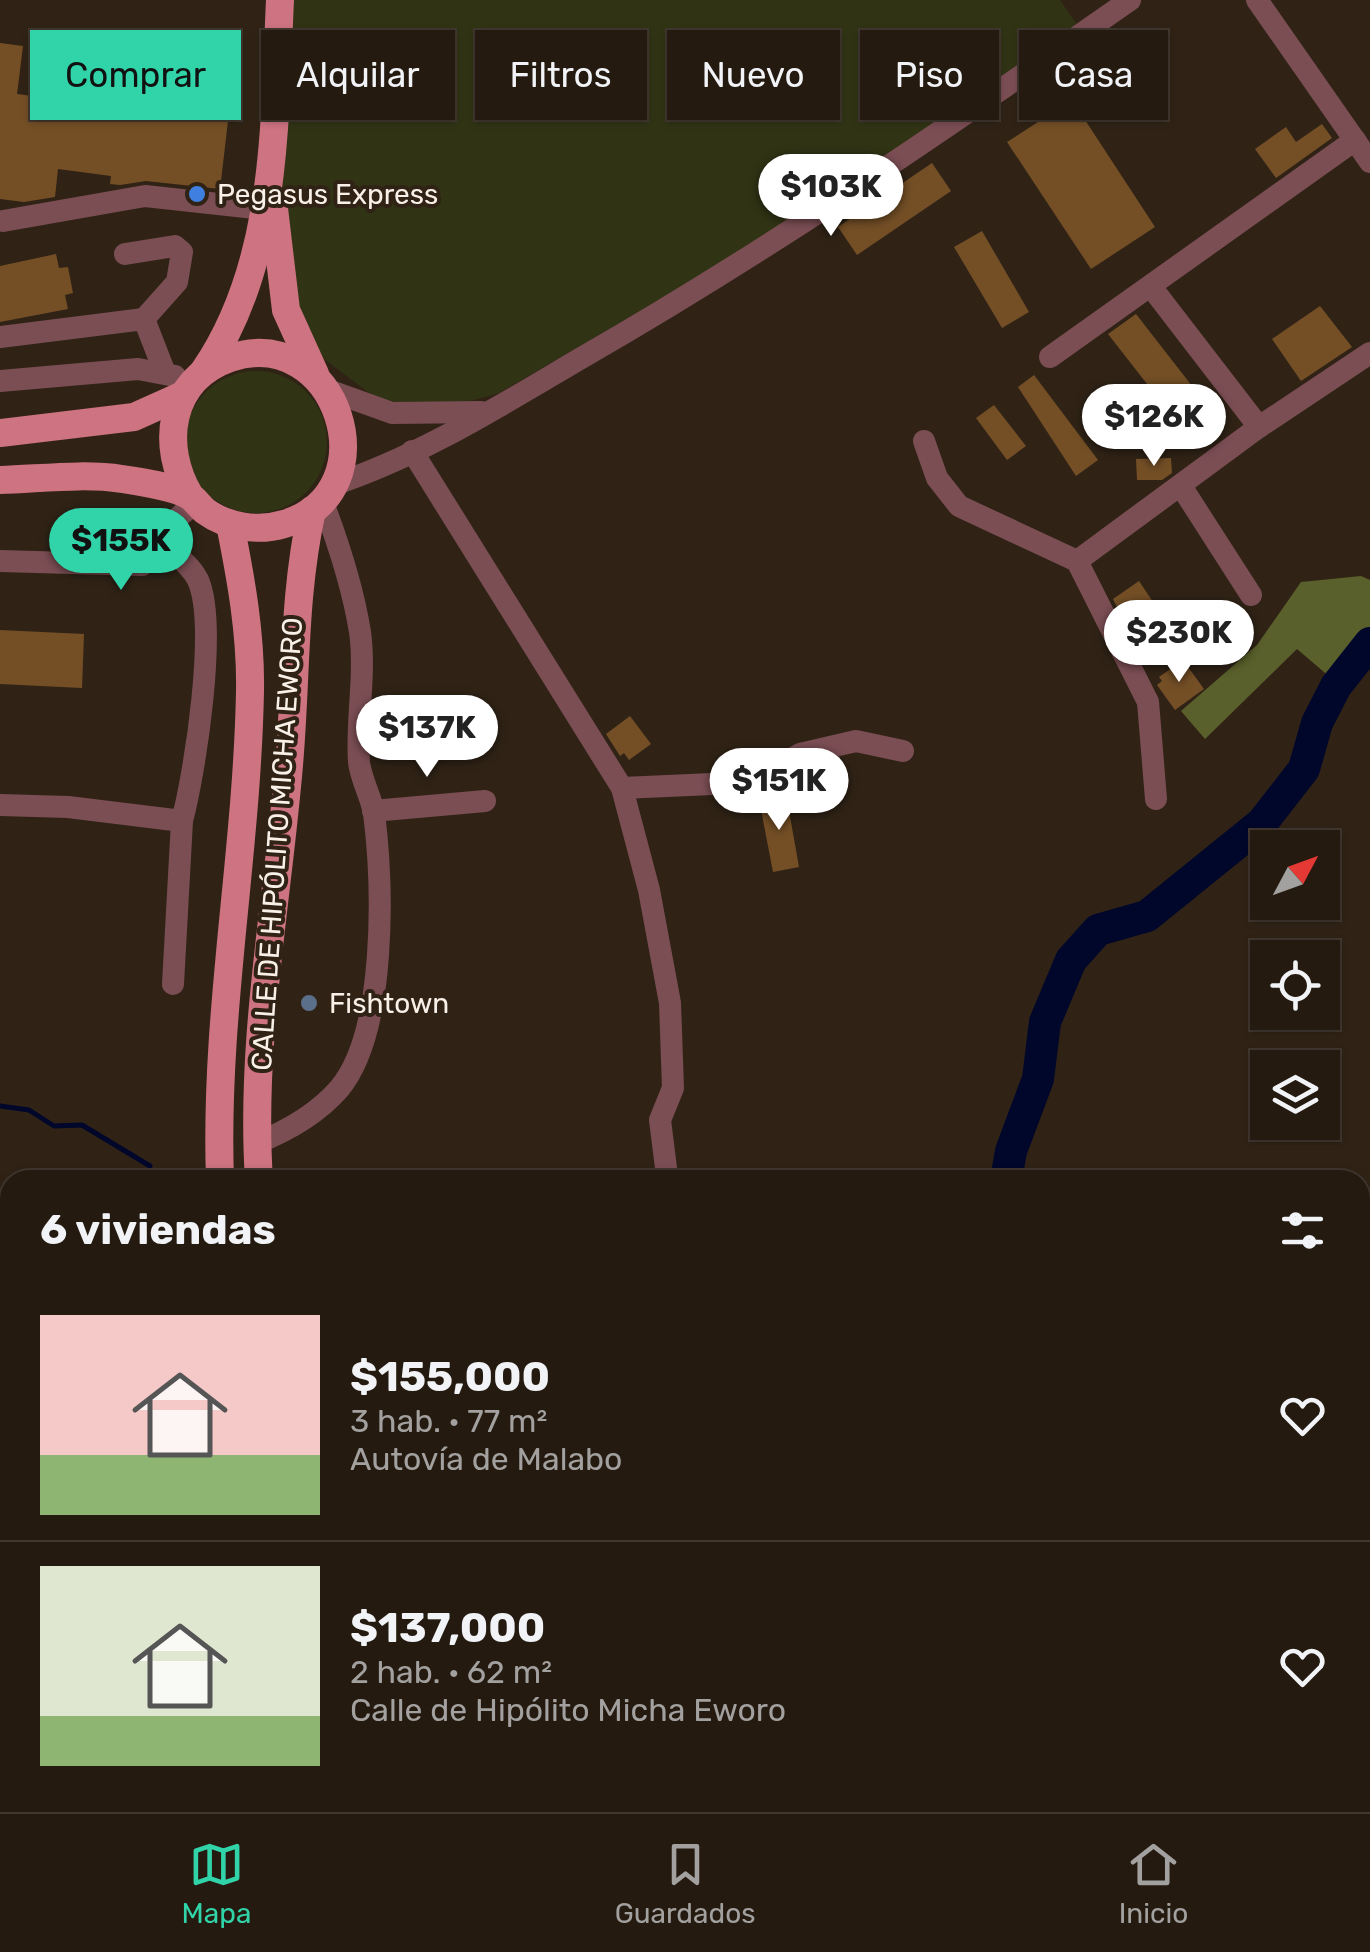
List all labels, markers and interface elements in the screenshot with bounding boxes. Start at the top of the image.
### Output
chip: Comprar [30,30,241,120]
chip: Alquilar [261,30,455,120]
chip: Filtros [475,30,647,120]
chip: Nuevo [667,30,840,120]
chip: Piso [860,30,999,120]
chip: Casa [1019,30,1168,120]
pin: $103K [761,154,901,239]
text: $103K [780,167,882,205]
place label: Pegasus Express [217,178,438,211]
marker: Pegasus Express [186,183,208,205]
pin: $126K [1084,384,1224,469]
text: $126K [1104,397,1204,435]
pin: $155K [51,508,191,593]
text: $155K [71,521,171,559]
pin: $230K [1109,600,1249,685]
text: $230K [1126,613,1232,651]
street label: CALLE DE HIPÓLITO MICHA EWORO [245,616,309,1072]
pin: $137K [357,695,497,780]
text: $137K [378,708,476,746]
pin: $151K [709,748,849,833]
text: $151K [732,761,826,799]
north arrow [1250,830,1340,920]
map controls [1250,830,1340,1140]
button: locate [1250,940,1340,1030]
place label: Fishtown [329,987,449,1020]
marker: Fishtown [298,992,320,1014]
button: layers [1250,1050,1340,1140]
icon: filters [1275,1203,1330,1258]
text: 6 viviendas [40,1205,276,1255]
text: $155,000 [350,1352,550,1402]
icon: home [120,1355,240,1475]
icon: heart [1275,1388,1330,1443]
text: 3 hab. · 77 m² [350,1402,547,1440]
text: Autovía de Malabo [350,1440,622,1478]
text: $137,000 [350,1603,545,1653]
icon: home [120,1606,240,1726]
icon: heart [1275,1639,1330,1694]
text: 2 hab. · 62 m² [350,1653,552,1691]
text: Calle de Hipólito Micha Eworo [350,1691,786,1729]
tab: Mapa [182,1837,251,1930]
tab: Guardados [615,1837,755,1930]
tab: Inicio [1119,1837,1188,1930]

